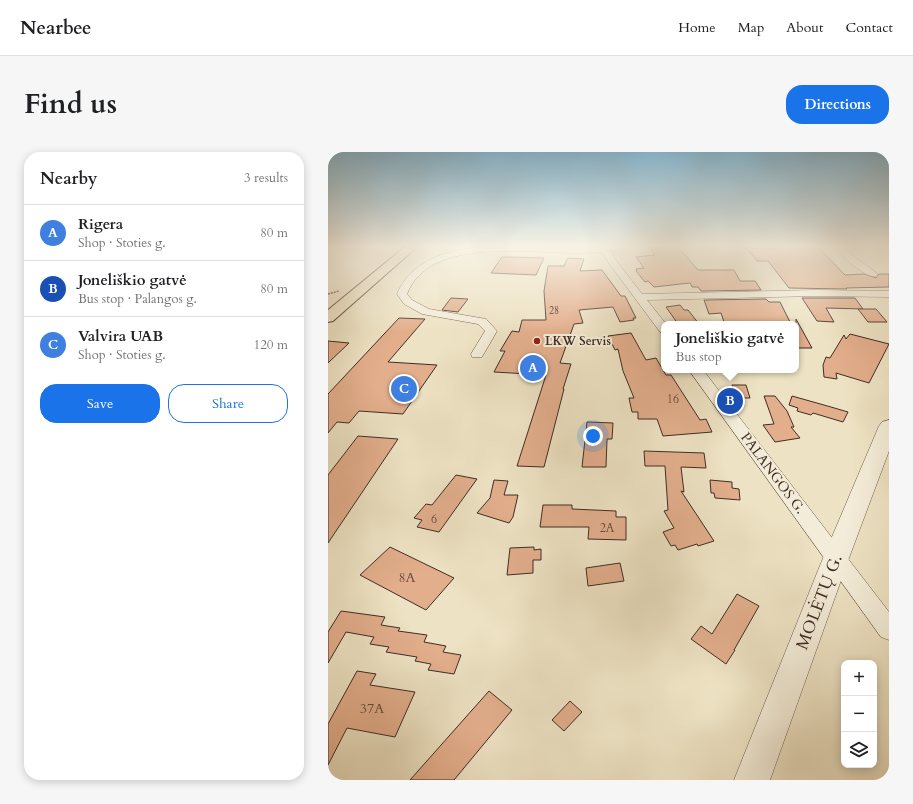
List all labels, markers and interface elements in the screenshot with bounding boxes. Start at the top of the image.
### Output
text: Nearbee [20,15,91,41]
text: Home [678,18,716,37]
text: Map [738,18,764,37]
text: About [786,18,823,37]
text: Contact [845,18,893,37]
text: Find us [24,85,117,123]
button: Directions [786,85,889,124]
text: Nearby [40,167,97,190]
text: 3 results [244,169,288,187]
text: Rigera [78,214,123,234]
text: A [48,224,58,242]
text: 80 m [260,224,288,242]
text: Shop · Stoties g. [78,234,166,252]
text: Joneliškio gatvė [78,270,187,290]
text: B [48,280,58,298]
text: 80 m [260,280,288,298]
text: Bus stop · Palangos g. [78,290,197,308]
house number: 28 [549,304,559,318]
popup [661,321,799,373]
text: Valvira UAB [78,326,163,346]
text: Joneliškio gatvė [676,328,784,348]
place label: LKW Servis [545,333,611,349]
text: C [48,336,58,354]
text: 120 m [254,336,288,354]
marker: LKW Servis [532,336,542,346]
text: Shop · Stoties g. [78,346,166,364]
text: Bus stop [676,348,722,366]
pin: A [520,353,546,383]
pin: C [391,374,417,404]
button: Save [40,384,160,423]
button: Share [168,384,288,423]
pin: B [717,386,743,416]
house number: 16 [667,391,679,407]
your location [583,426,603,446]
street label: PALANGOS G. [736,428,810,518]
house number: 6 [431,511,437,527]
house number: 2A [600,520,615,536]
street label: MOLĖTŲ G. [790,551,848,653]
house number: 8A [398,568,416,587]
map controls [841,660,877,768]
button: + [841,660,877,696]
button: − [841,696,877,732]
house number: 37A [360,699,384,718]
button: layers [841,732,877,768]

